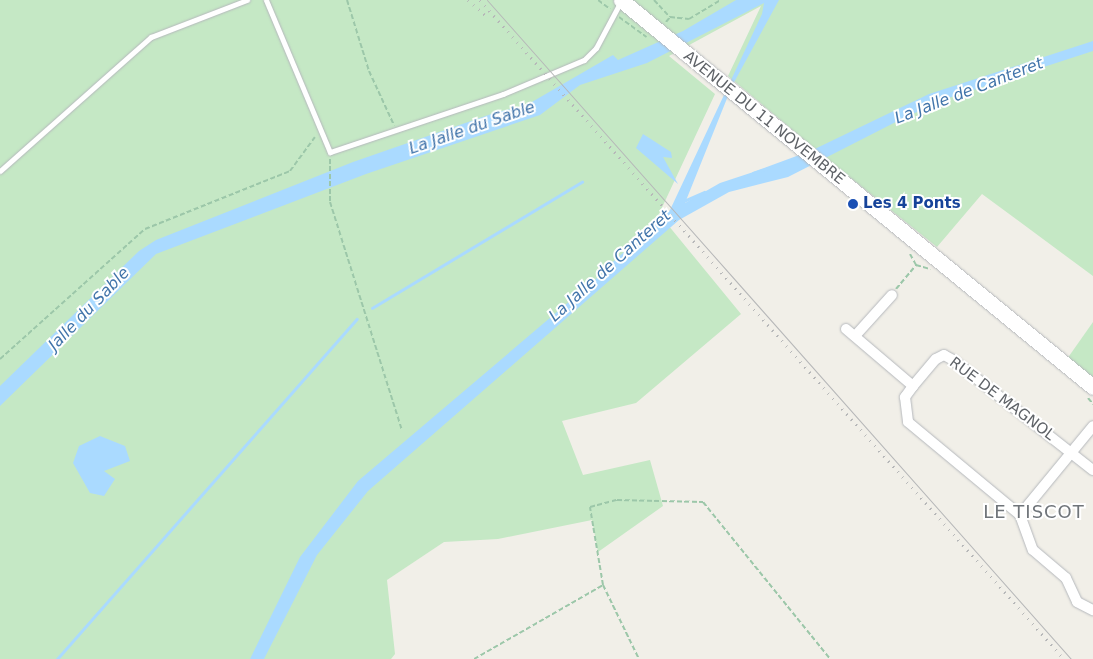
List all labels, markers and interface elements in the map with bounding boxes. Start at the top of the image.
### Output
street label: AVENUE DU 11 NOVEMBRE [680,47,848,189]
water label: La Jalle de Canteret [892,54,1046,128]
water label: La Jalle du Sable [406,97,538,159]
place label: Les 4 Ponts [863,195,961,213]
marker: Les 4 Ponts [847,198,859,210]
water label: La Jalle de Canteret [545,206,675,326]
water label: Jalle du Sable [45,263,133,355]
street label: RUE DE MAGNOL [946,353,1058,445]
district label: LE TISCOT [982,501,1086,523]

